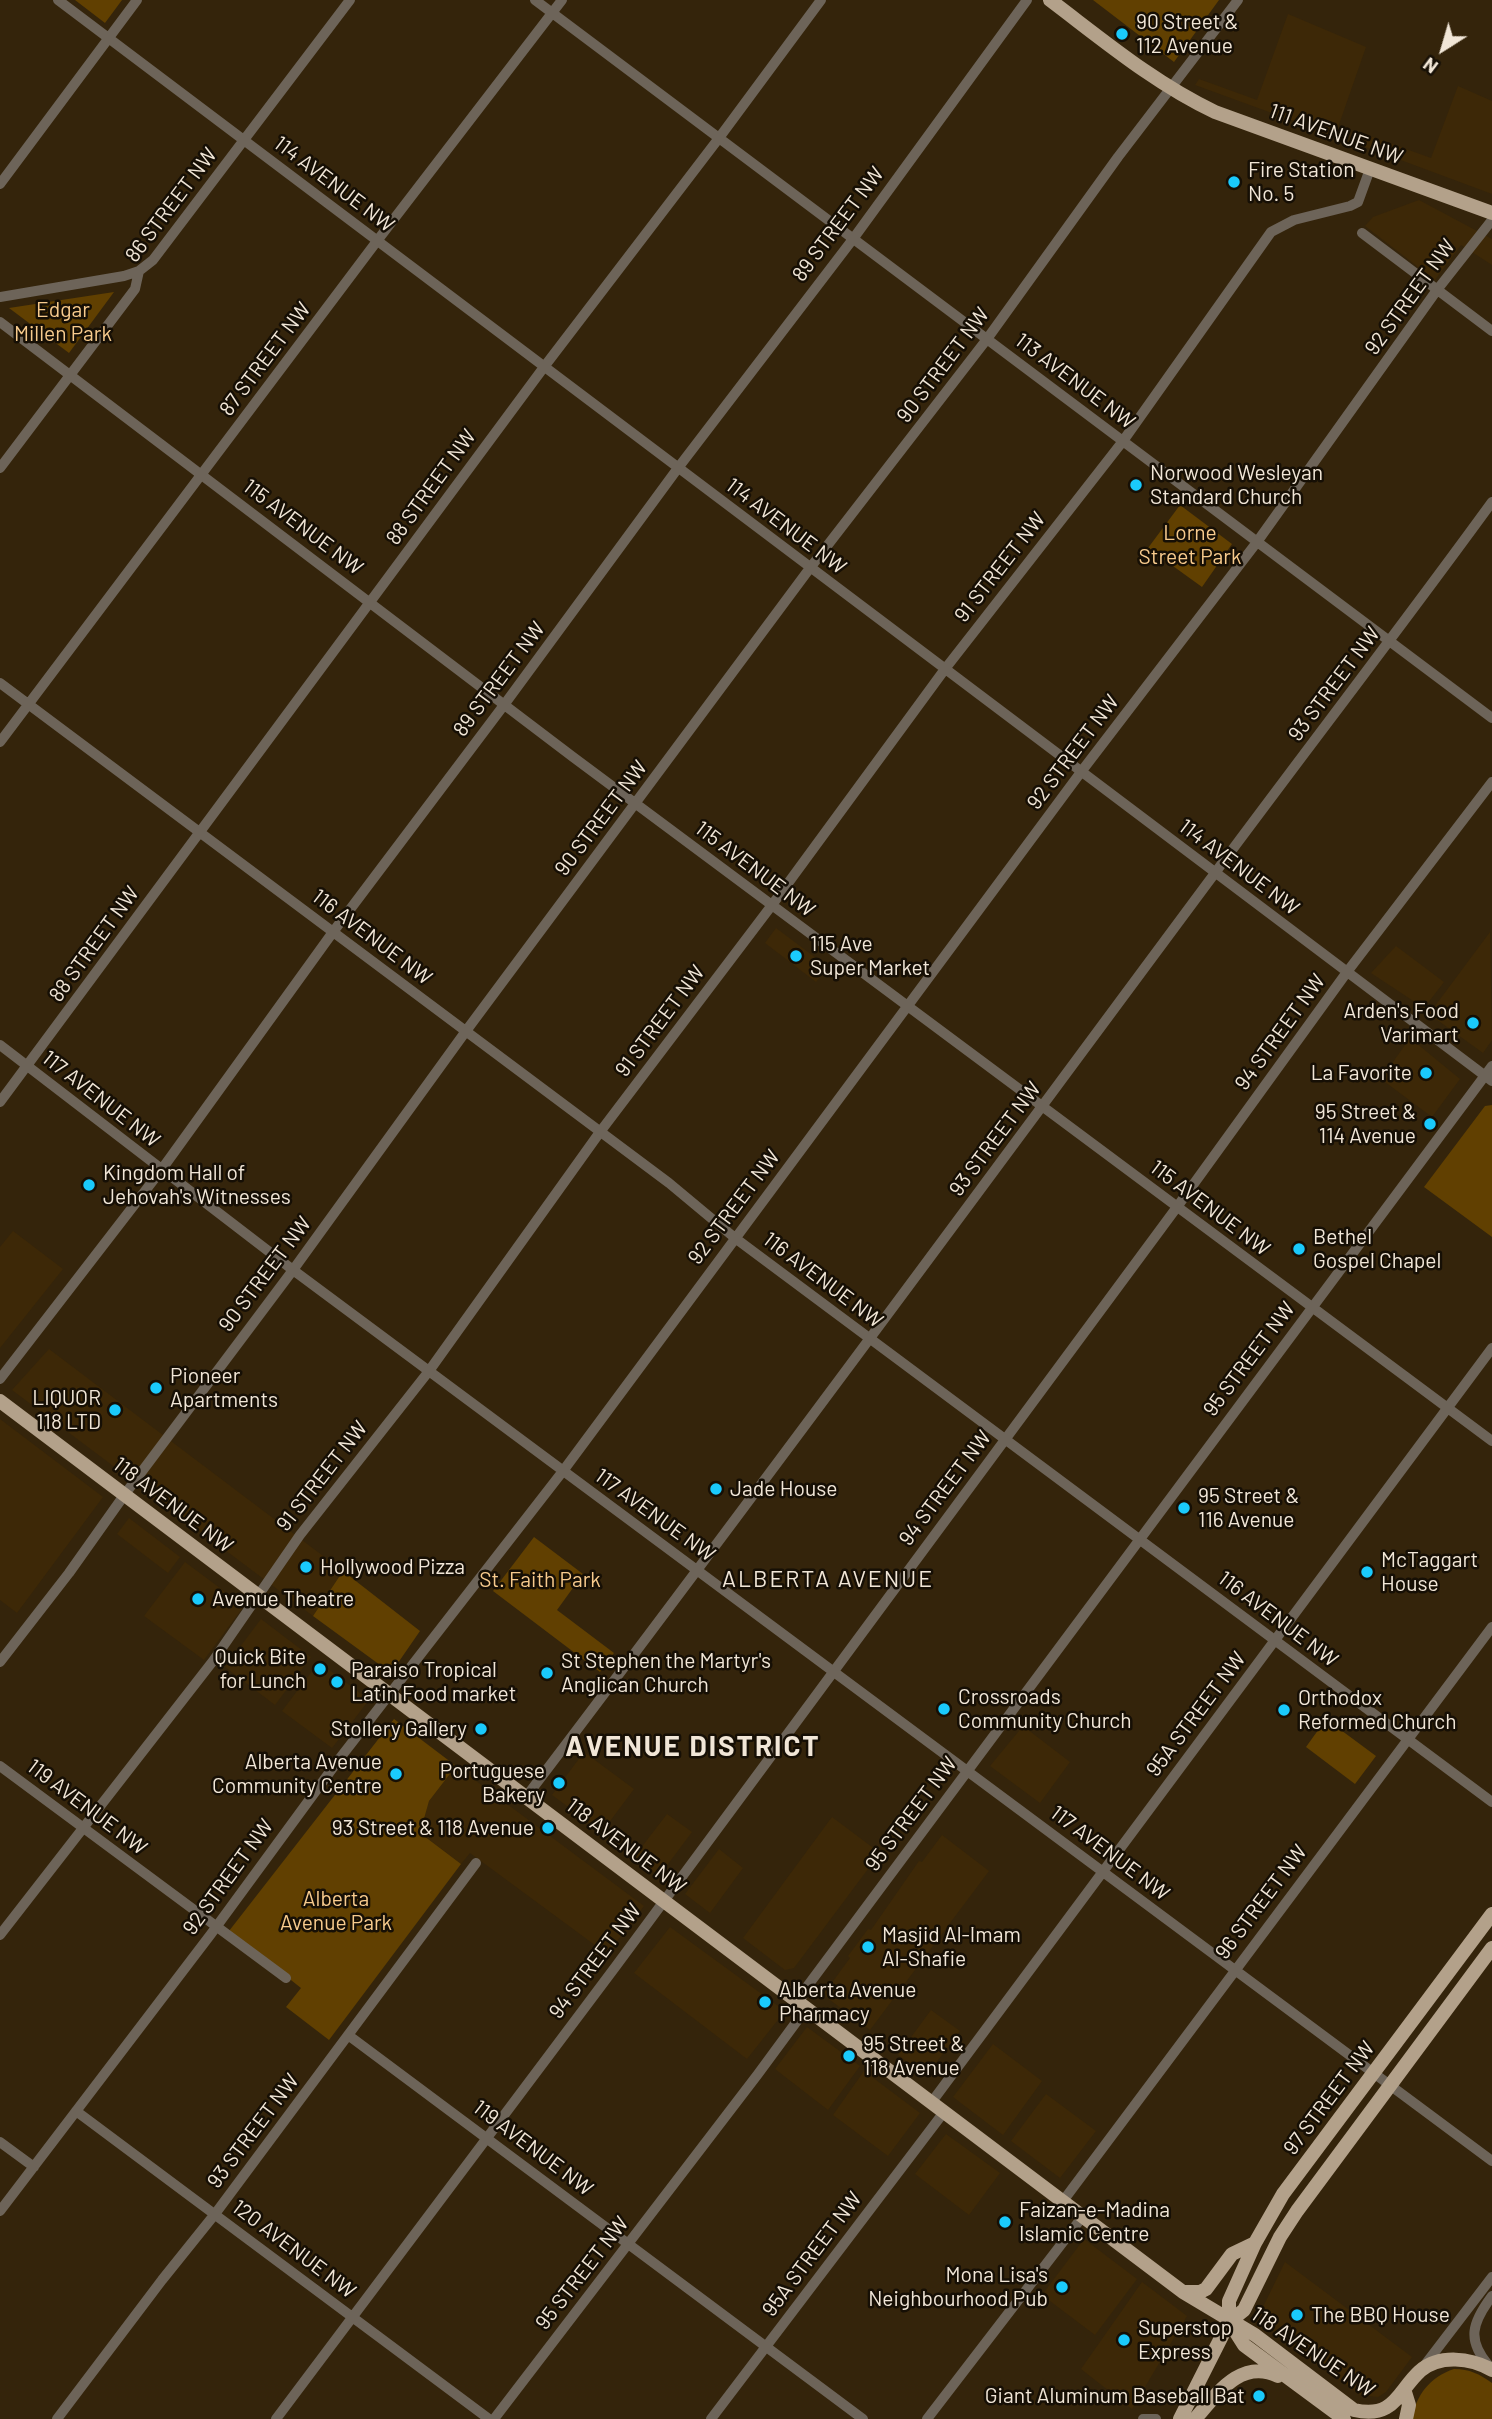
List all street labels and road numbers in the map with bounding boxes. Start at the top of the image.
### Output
street label: 111 AVENUE NW [1266,98,1406,170]
street label: 114 AVENUE NW [269,130,399,238]
street label: 86 STREET NW [120,143,222,267]
street label: 89 STREET NW [787,162,889,286]
street label: 92 STREET NW [1359,234,1461,360]
street label: 87 STREET NW [214,297,316,421]
street label: 90 STREET NW [891,302,995,428]
street label: 113 AVENUE NW [1010,328,1140,434]
street label: 88 STREET NW [381,424,481,550]
street label: 114 AVENUE NW [721,472,851,580]
street label: 115 AVENUE NW [238,474,368,580]
street label: 91 STREET NW [949,507,1051,627]
street label: 89 STREET NW [448,617,550,741]
street label: 93 STREET NW [1283,622,1385,746]
street label: 92 STREET NW [1022,690,1124,814]
street label: 90 STREET NW [549,755,653,881]
street label: 114 AVENUE NW [1174,813,1304,921]
street label: 115 AVENUE NW [690,816,820,922]
street label: 88 STREET NW [44,881,144,1007]
street label: 116 AVENUE NW [307,884,437,990]
street label: 91 STREET NW [610,960,710,1082]
street label: 94 STREET NW [1229,969,1331,1095]
street label: 117 AVENUE NW [37,1045,165,1153]
street label: 93 STREET NW [944,1077,1046,1201]
street label: 92 STREET NW [683,1145,785,1269]
street label: 115 AVENUE NW [1145,1155,1275,1261]
street label: 90 STREET NW [213,1211,317,1337]
street label: 116 AVENUE NW [758,1227,888,1333]
street label: 95 STREET NW [1198,1297,1300,1421]
street label: 91 STREET NW [271,1416,373,1536]
street label: 94 STREET NW [894,1425,996,1551]
street label: 118 AVENUE NW [108,1452,238,1558]
street label: 117 AVENUE NW [590,1463,720,1567]
street label: 116 AVENUE NW [1213,1566,1343,1672]
street label: 95A STREET NW [1141,1647,1251,1781]
street label: 95 STREET NW [860,1752,962,1876]
street label: 119 AVENUE NW [22,1754,152,1860]
street label: 118 AVENUE NW [561,1793,691,1899]
street label: 117 AVENUE NW [1045,1800,1175,1906]
street label: 92 STREET NW [177,1814,279,1940]
street label: 96 STREET NW [1210,1840,1312,1964]
street label: 94 STREET NW [544,1898,646,2024]
street label: 97 STREET NW [1278,2036,1380,2160]
street label: 93 STREET NW [202,2069,304,2193]
street label: 119 AVENUE NW [468,2095,598,2201]
street label: 95A STREET NW [757,2187,867,2321]
street label: 120 AVENUE NW [227,2194,361,2304]
street label: 95 STREET NW [530,2211,634,2335]
street label: 118 AVENUE NW [1246,2301,1380,2403]

